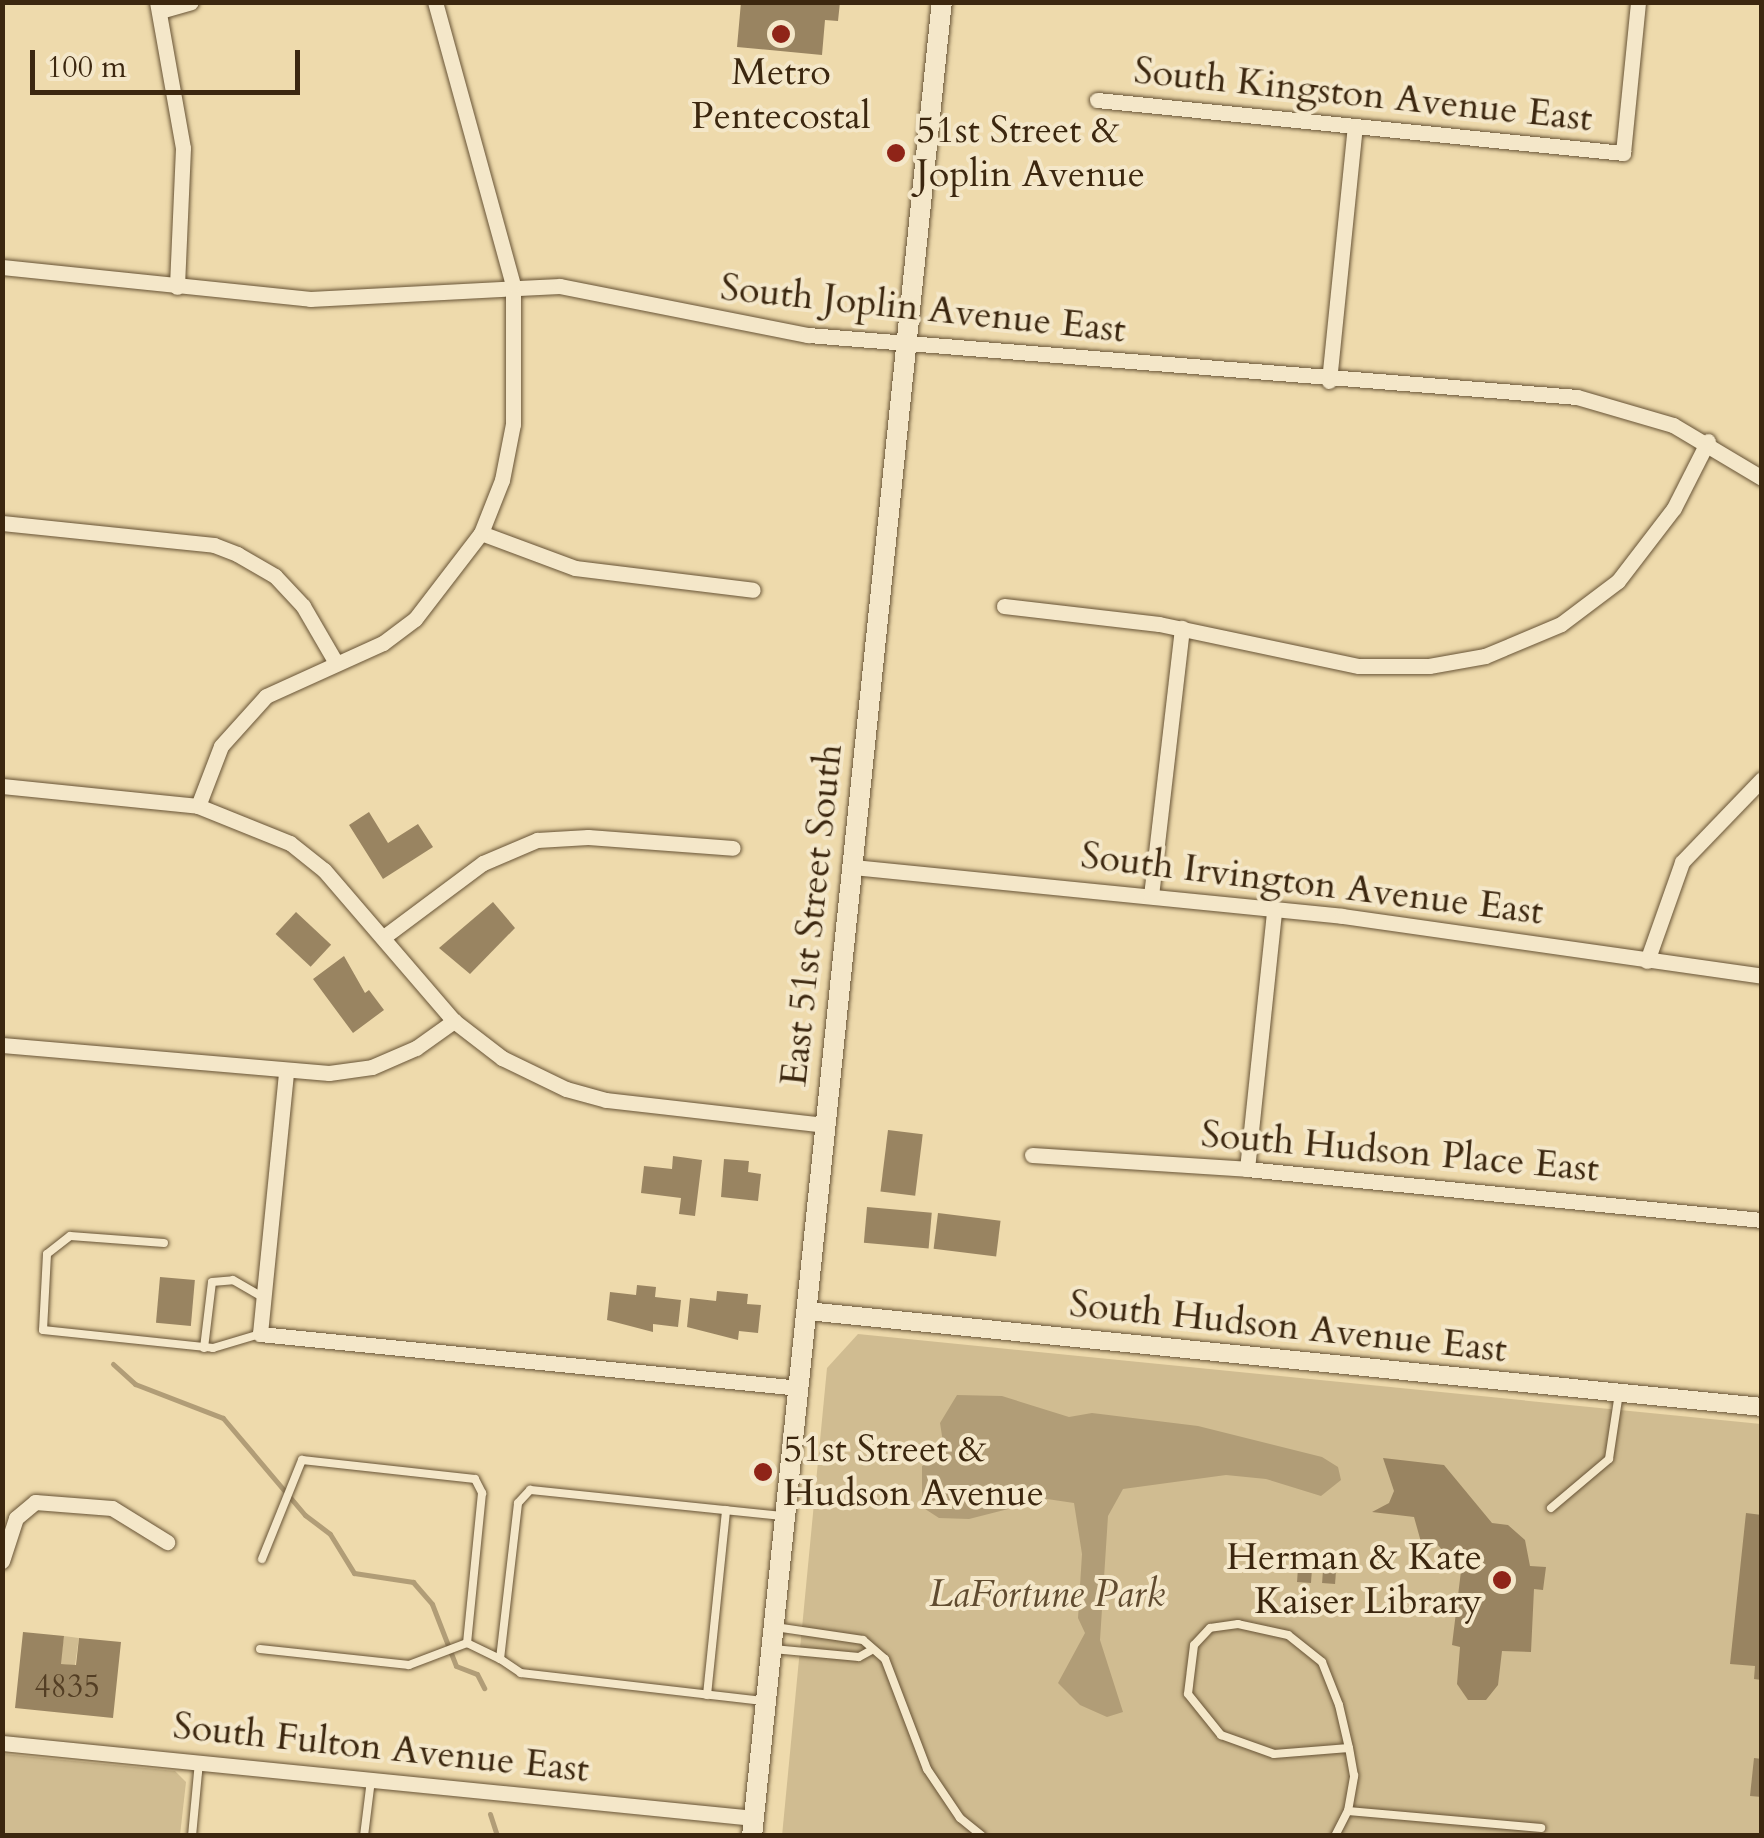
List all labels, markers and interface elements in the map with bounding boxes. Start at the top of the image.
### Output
marker: Metro Pentecostal [770,23,792,45]
scale bar [35,30,305,92]
text: 100 m [47,47,127,88]
street label: South Kingston Avenue East [1132,48,1594,142]
place label: Metro Pentecostal [691,50,871,140]
place label: 51st Street & Joplin Avenue [916,108,1145,198]
marker: 51st Street & Joplin Avenue [885,142,907,164]
street label: South Joplin Avenue East [718,265,1128,353]
street label: East 51st Street South [771,742,853,1088]
street label: South Irvington Avenue East [1078,833,1546,935]
street label: South Hudson Place East [1199,1112,1601,1192]
street label: South Hudson Avenue East [1067,1281,1509,1373]
place label: 51st Street & Hudson Avenue [783,1427,1044,1516]
marker: 51st Street & Hudson Avenue [752,1461,774,1483]
place label: Herman & Kate Kaiser Library [1226,1535,1482,1625]
marker: Herman & Kate Kaiser Library [1491,1569,1513,1591]
park label: LaFortune Park [929,1572,1165,1618]
house number: 4835 [34,1668,100,1706]
street label: South Fulton Avenue East [171,1703,591,1793]

